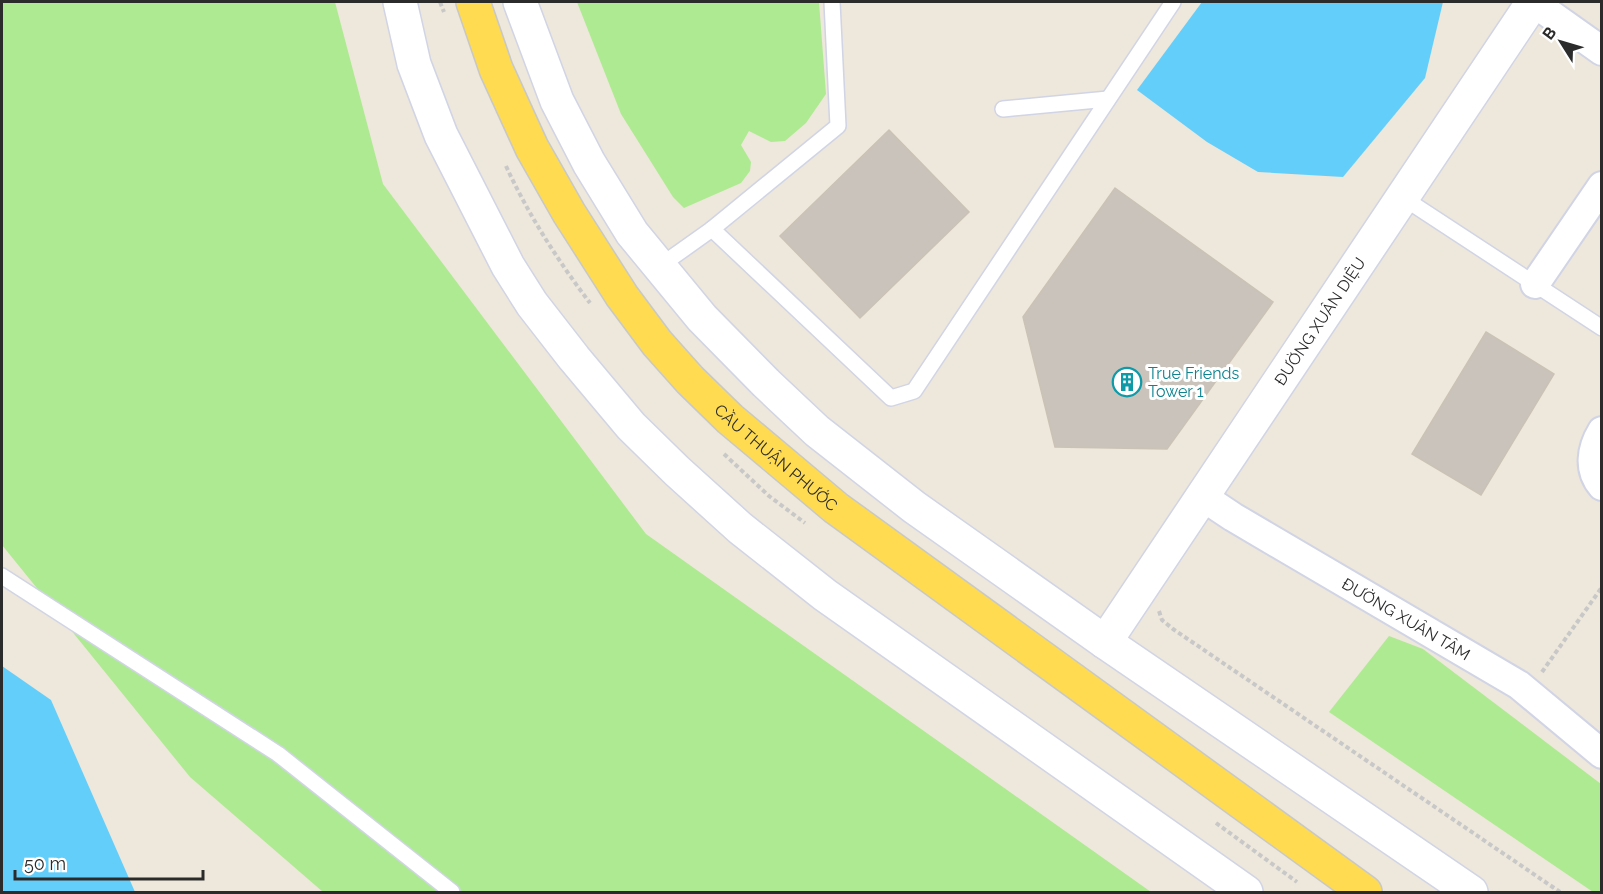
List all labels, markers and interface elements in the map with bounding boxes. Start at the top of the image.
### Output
north arrow [1531,12,1591,72]
text: B [1539,23,1560,43]
street label: ĐƯỜNG XUÂN DIỆU [1270,254,1369,389]
place label: True Friends Tower 1 [1148,364,1240,401]
building icon: True Friends Tower 1 [1111,366,1143,398]
street label: CẦU THUẬN PHƯỚC [711,400,842,515]
street label: ĐƯỜNG XUÂN TÂM [1339,574,1474,664]
scale bar [15,843,202,881]
text: 50 m [24,853,66,874]

